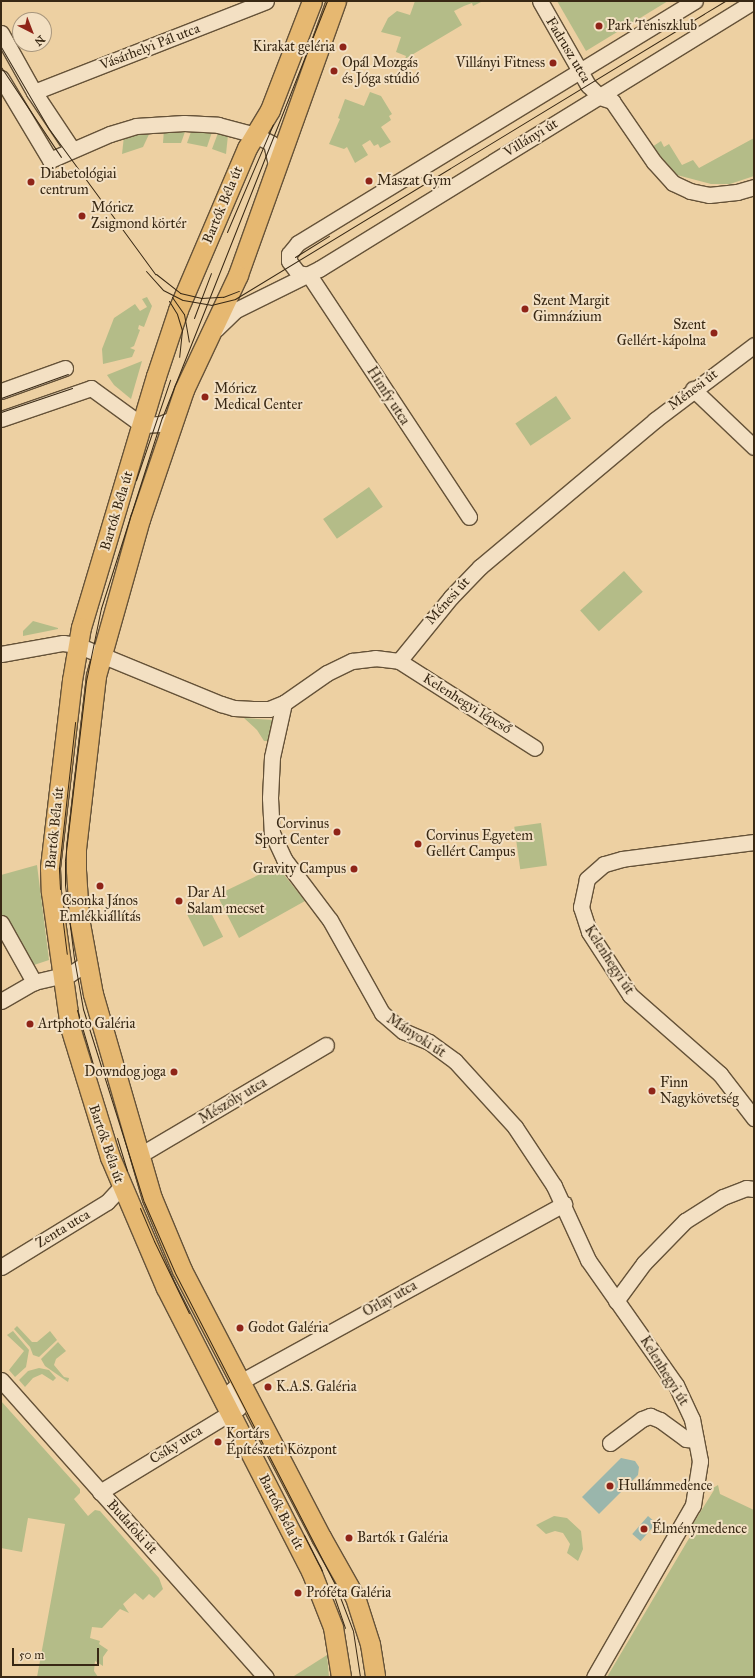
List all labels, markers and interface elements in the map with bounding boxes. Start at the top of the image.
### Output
north arrow [12,12,52,52]
street label: Fadrusz utca [542,14,594,86]
place label: Park Teniszklub [607,18,697,34]
street label: Vásárhelyi Pál utca [98,20,202,74]
marker: Park Teniszklub [594,21,604,31]
text: N [32,33,48,49]
place label: Kirakat geléria [253,39,335,55]
marker: Kirakat geléria [338,42,348,52]
place label: Opál Mozgás és Jóga stúdió [342,55,419,88]
place label: Villányi Fitness [456,55,545,71]
marker: Villányi Fitness [548,58,558,68]
marker: Opál Mozgás és Jóga stúdió [329,66,339,76]
street label: Villányi út [501,115,561,161]
street label: Bartók Béla út [199,164,247,246]
place label: Diabetológiai centrum [40,166,117,198]
place label: Maszat Gym [377,173,451,189]
marker: Diabetológiai centrum [25,176,37,188]
marker: Maszat Gym [364,176,374,186]
place label: Móricz Zsigmond körtér [91,200,186,232]
marker: Móricz Zsigmond körtér [76,210,88,222]
place label: Szent Margit Gimnázium [533,293,610,326]
marker: Szent Margit Gimnázium [520,304,530,314]
place label: Szent Gellért-kápolna [617,317,706,350]
marker: Szent Gellért-kápolna [709,328,719,338]
street label: Himfy utca [363,364,413,428]
street label: Ménesi út [665,366,721,414]
place label: Móricz Medical Center [214,381,302,414]
marker: Móricz Medical Center [199,391,211,403]
street label: Bartók Béla út [97,469,137,553]
street label: Ménesi út [422,574,474,628]
street label: Kelenhegyi lépcső [420,670,514,738]
street label: Bartók Béla út [42,786,68,870]
place label: Corvinus Sport Center [255,816,329,848]
marker: Corvinus Sport Center [332,827,342,837]
place label: Corvinus Egyetem Gellért Campus [426,828,533,860]
marker: Corvinus Egyetem Gellért Campus [413,839,423,849]
place label: Gravity Campus [253,861,346,877]
marker: Gravity Campus [349,864,359,874]
marker: Csonka János Emlékkiállítás [95,881,105,891]
place label: Dar Al Salam mecset [187,885,265,918]
place label: Csonka János Emlékkiállítás [59,893,141,926]
marker: Dar Al Salam mecset [174,896,184,906]
street label: Kelenhegyi út [581,922,637,998]
street label: Mányoki út [383,1011,449,1061]
place label: Artphoto Galéria [38,1016,135,1032]
marker: Artphoto Galéria [25,1019,35,1029]
place label: Downdog joga [84,1064,166,1080]
marker: Downdog joga [169,1067,179,1077]
street label: Mészöly utca [196,1074,270,1128]
place label: Finn Nagykövetség [660,1075,739,1108]
marker: Finn Nagykövetség [647,1086,657,1096]
street label: Bartók Béla út [85,1102,127,1186]
street label: Zenta utca [33,1206,93,1252]
street label: Orlay utca [360,1277,420,1321]
place label: Godot Galéria [248,1320,328,1336]
marker: Godot Galéria [235,1323,245,1333]
street label: Kelenhegyi út [636,1333,692,1409]
place label: K.A.S. Galéria [276,1379,357,1395]
marker: K.A.S. Galéria [263,1382,273,1392]
street label: Csíky utca [147,1422,205,1468]
place label: Kortárs Építészeti Központ [226,1426,337,1458]
marker: Kortárs Építészeti Központ [213,1437,223,1447]
street label: Bartók Béla út [255,1472,307,1552]
place label: Hullámmedence [618,1478,712,1494]
marker: Hullámmedence [605,1481,615,1491]
street label: Budafoki út [103,1496,161,1558]
place label: Élménymedence [652,1521,747,1537]
marker: Élménymedence [639,1524,649,1534]
place label: Bartók 1 Galéria [357,1530,448,1546]
marker: Bartók 1 Galéria [344,1533,354,1543]
place label: Próféta Galéria [306,1585,391,1601]
marker: Próféta Galéria [293,1588,303,1598]
scale bar [14,1640,101,1666]
text: 50 m [19,1648,44,1662]

